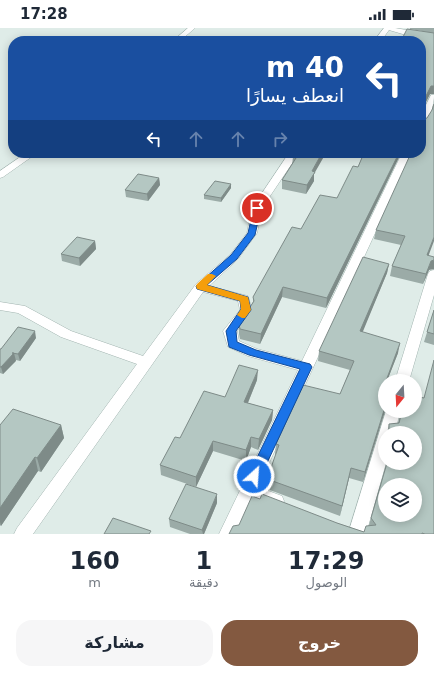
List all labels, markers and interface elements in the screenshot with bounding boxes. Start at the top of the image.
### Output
text: 17:28 [20,5,68,23]
text: 40 m [266,51,344,84]
icon: left [358,52,410,104]
text: انعطف يسارًا [246,85,344,106]
icon: left [143,128,165,150]
icon: ahead [185,128,207,150]
icon: ahead [227,128,249,150]
icon: right [269,128,291,150]
pin [240,191,274,225]
icon: arrive [246,197,268,219]
north arrow [378,374,422,418]
map controls [378,374,422,522]
button: search [378,426,422,470]
position arrow [233,455,275,497]
button: layers [378,478,422,522]
text: 160 [70,547,120,575]
text: 1 [196,547,212,575]
text: 17:29 [288,547,365,575]
text: m [88,575,101,590]
text: دقيقة [189,575,219,590]
text: الوصول [306,575,347,590]
button: مشاركة [16,620,213,666]
button: خروج [221,620,418,666]

